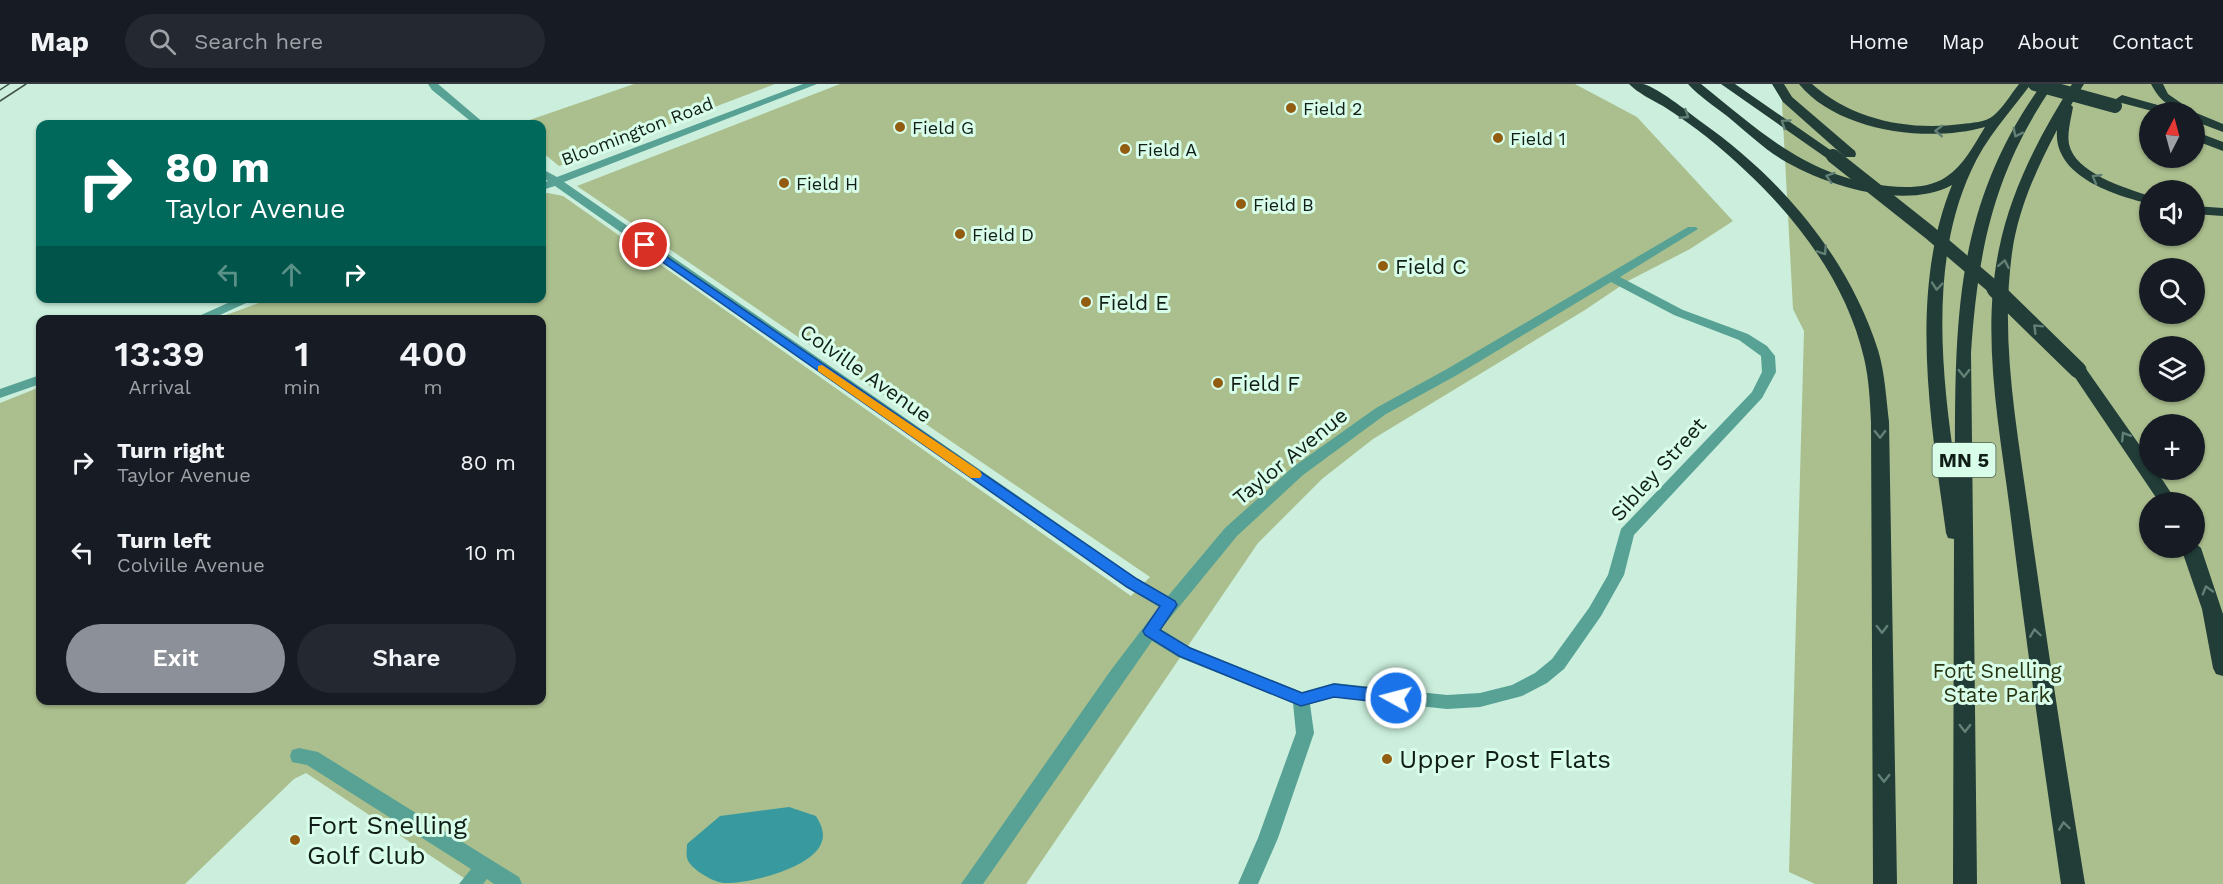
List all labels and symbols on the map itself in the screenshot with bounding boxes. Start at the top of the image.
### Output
street label: Bloomington Road [558,92,716,170]
place label: Field 2 [1303,98,1363,119]
marker: Field 2 [1284,101,1298,115]
north arrow [2139,102,2205,168]
one-way arrow [1678,108,1689,119]
place label: Field G [912,117,974,138]
one-way arrow [1781,119,1792,130]
marker: Field G [893,120,907,134]
one-way arrow [1935,124,1944,137]
one-way arrow [2013,127,2024,137]
place label: Field 1 [1510,128,1566,149]
marker: Field 1 [1491,131,1505,145]
place label: Field A [1137,139,1197,160]
marker: Field A [1118,142,1132,156]
one-way arrow [1825,172,1836,185]
place label: Field H [796,173,858,194]
one-way arrow [2092,174,2102,185]
marker: Field H [777,176,791,190]
place label: Field B [1253,194,1314,215]
marker: Field B [1234,197,1248,211]
pin [619,219,670,270]
place label: Field D [972,224,1034,245]
marker: Field D [953,227,967,241]
one-way arrow [1815,245,1827,255]
place label: Field C [1395,254,1467,279]
marker: Field C [1376,259,1390,273]
one-way arrow [1997,259,2010,269]
one-way arrow [1931,282,1944,291]
place label: Field E [1098,290,1169,315]
marker: Field E [1079,295,1093,309]
street label: Colville Avenue [795,318,937,428]
one-way arrow [2034,324,2045,335]
one-way arrow [1957,368,1970,377]
place label: Field F [1230,371,1300,396]
marker: Field F [1211,376,1225,390]
street label: Taylor Avenue [1228,402,1352,510]
street label: Sibley Street [1605,412,1711,526]
one-way arrow [1874,430,1887,439]
one-way arrow [2120,432,2132,442]
road number: MN 5 [1932,443,1996,477]
one-way arrow [2202,585,2214,596]
one-way arrow [1876,625,1888,634]
one-way arrow [2030,629,2042,638]
park label: Fort Snelling State Park [1932,658,2062,707]
position arrow [1364,666,1428,730]
one-way arrow [1959,723,1971,732]
place label: Upper Post Flats [1399,744,1611,774]
marker: Upper Post Flats [1380,752,1394,766]
one-way arrow [1878,773,1890,782]
place label: Fort Snelling Golf Club [307,810,467,870]
one-way arrow [2058,822,2071,832]
marker: Fort Snelling Golf Club [288,833,302,847]

